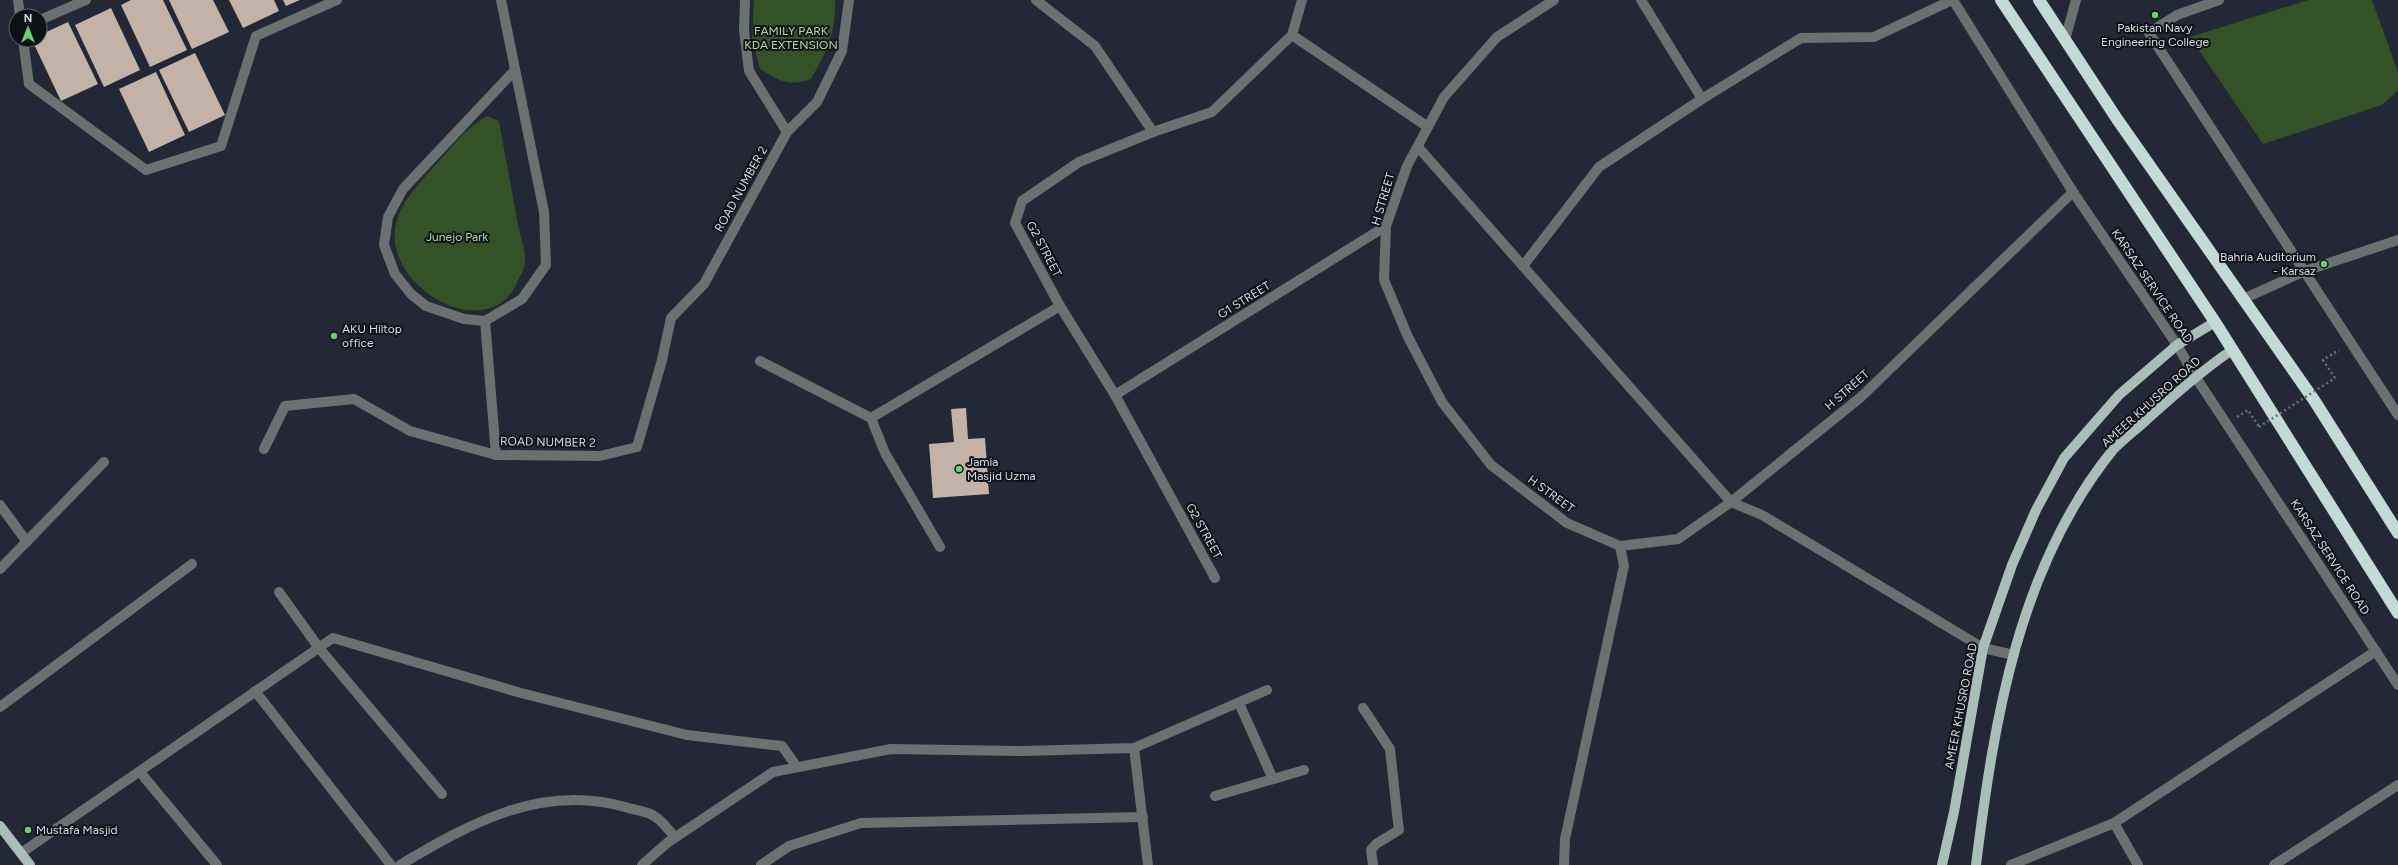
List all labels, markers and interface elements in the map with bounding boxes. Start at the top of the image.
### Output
north arrow [8,8,48,48]
marker: Pakistan Navy Engineering College [2150,10,2160,20]
text: N [24,12,32,25]
place label: Pakistan Navy Engineering College [2101,21,2209,49]
park label: FAMILY PARK KDA EXTENSION [744,24,838,52]
street label: ROAD NUMBER 2 [712,144,770,234]
street label: H STREET [1368,171,1398,227]
street label: G2 STREET [1023,219,1065,280]
street label: KARSAZ SERVICE ROAD [2109,226,2195,346]
park label: Junejo Park [426,230,488,244]
place label: Bahria Auditorium - Karsaz [2220,250,2316,278]
marker: Bahria Auditorium - Karsaz [2319,259,2329,269]
street label: G1 STREET [1215,278,1273,322]
place label: AKU Hiltop office [342,322,402,350]
marker: AKU Hiltop office [329,331,339,341]
street label: AMEER KHUSRO ROAD [2099,354,2203,450]
street label: H STREET [1822,367,1872,413]
street label: ROAD NUMBER 2 [500,434,596,450]
place label: Jamia Masjid Uzma [967,455,1036,483]
marker: Jamia Masjid Uzma [954,464,964,474]
street label: H STREET [1525,472,1577,516]
street label: KARSAZ SERVICE ROAD [2287,497,2373,617]
street label: G2 STREET [1183,501,1225,561]
street label: AMEER KHUSRO ROAD [1942,642,1980,770]
place label: Mustafa Masjid [36,823,117,837]
marker: Mustafa Masjid [23,825,33,835]

